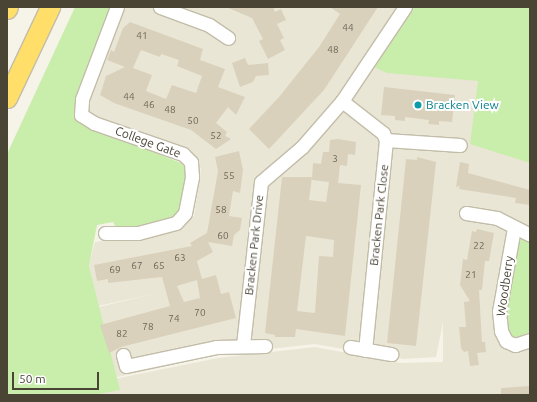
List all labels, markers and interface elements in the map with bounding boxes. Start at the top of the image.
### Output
house number: 44 [342,22,354,34]
house number: 41 [136,30,148,42]
house number: 48 [327,44,339,56]
house number: 44 [123,91,135,103]
place label: Bracken View [426,98,499,112]
house number: 46 [143,99,155,111]
marker: Bracken View [413,100,423,110]
house number: 48 [164,104,176,116]
house number: 50 [187,115,199,127]
street label: College Gate [113,123,183,161]
house number: 52 [210,130,222,142]
house number: 3 [332,153,338,165]
street label: Bracken Park Close [367,164,391,266]
house number: 55 [223,170,235,182]
street label: Bracken Park Drive [242,194,266,296]
house number: 58 [215,204,227,216]
house number: 60 [217,230,229,242]
house number: 22 [473,240,485,252]
house number: 63 [174,252,186,264]
street label: Woodberry [494,255,516,317]
house number: 67 [131,260,143,272]
house number: 65 [153,260,165,272]
house number: 69 [109,264,121,276]
house number: 21 [465,269,477,281]
house number: 70 [194,307,206,319]
house number: 74 [168,313,180,325]
house number: 78 [142,321,154,333]
house number: 82 [116,328,128,340]
scale bar [14,364,101,390]
text: 50 m [19,372,46,385]

